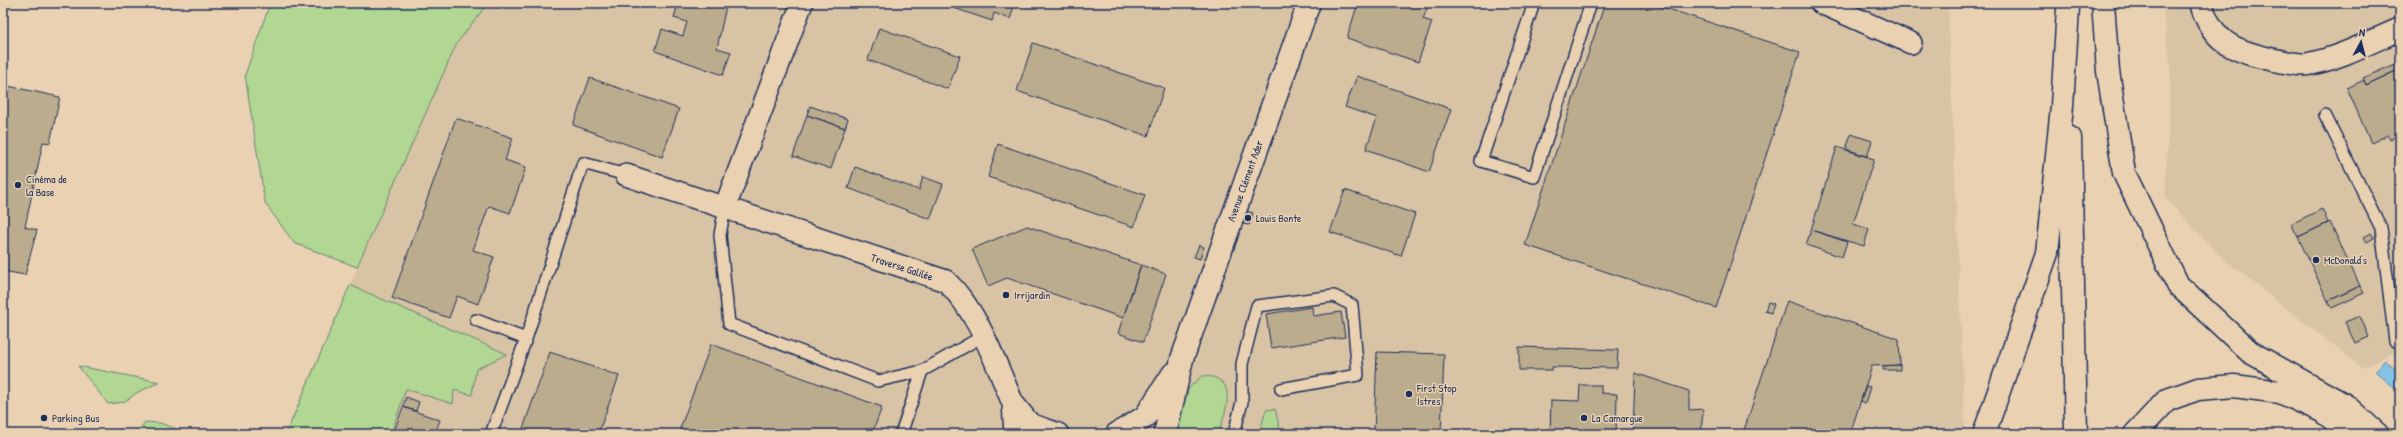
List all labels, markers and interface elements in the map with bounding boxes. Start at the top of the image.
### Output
north arrow [2341,22,2381,62]
text: N [2358,25,2366,39]
street label: Avenue Clément Ader [1224,138,1266,223]
place label: Cinéma de la Base [26,172,67,199]
marker: Cinéma de la Base [13,180,23,190]
place label: Louis Bonte [1256,211,1302,225]
marker: Louis Bonte [1243,213,1253,223]
street label: Traverse Galilée [869,250,935,284]
place label: McDonald's [2324,253,2367,267]
marker: McDonald's [2311,255,2321,265]
place label: Irrijardin [1014,288,1050,302]
marker: Irrijardin [1001,290,1011,300]
place label: First Stop Istres [1416,381,1457,408]
marker: First Stop Istres [1404,389,1414,399]
place label: Parking Bus [52,411,99,425]
place label: La Camargue [1592,411,1644,425]
marker: Parking Bus [39,413,49,423]
marker: La Camargue [1579,413,1589,423]

